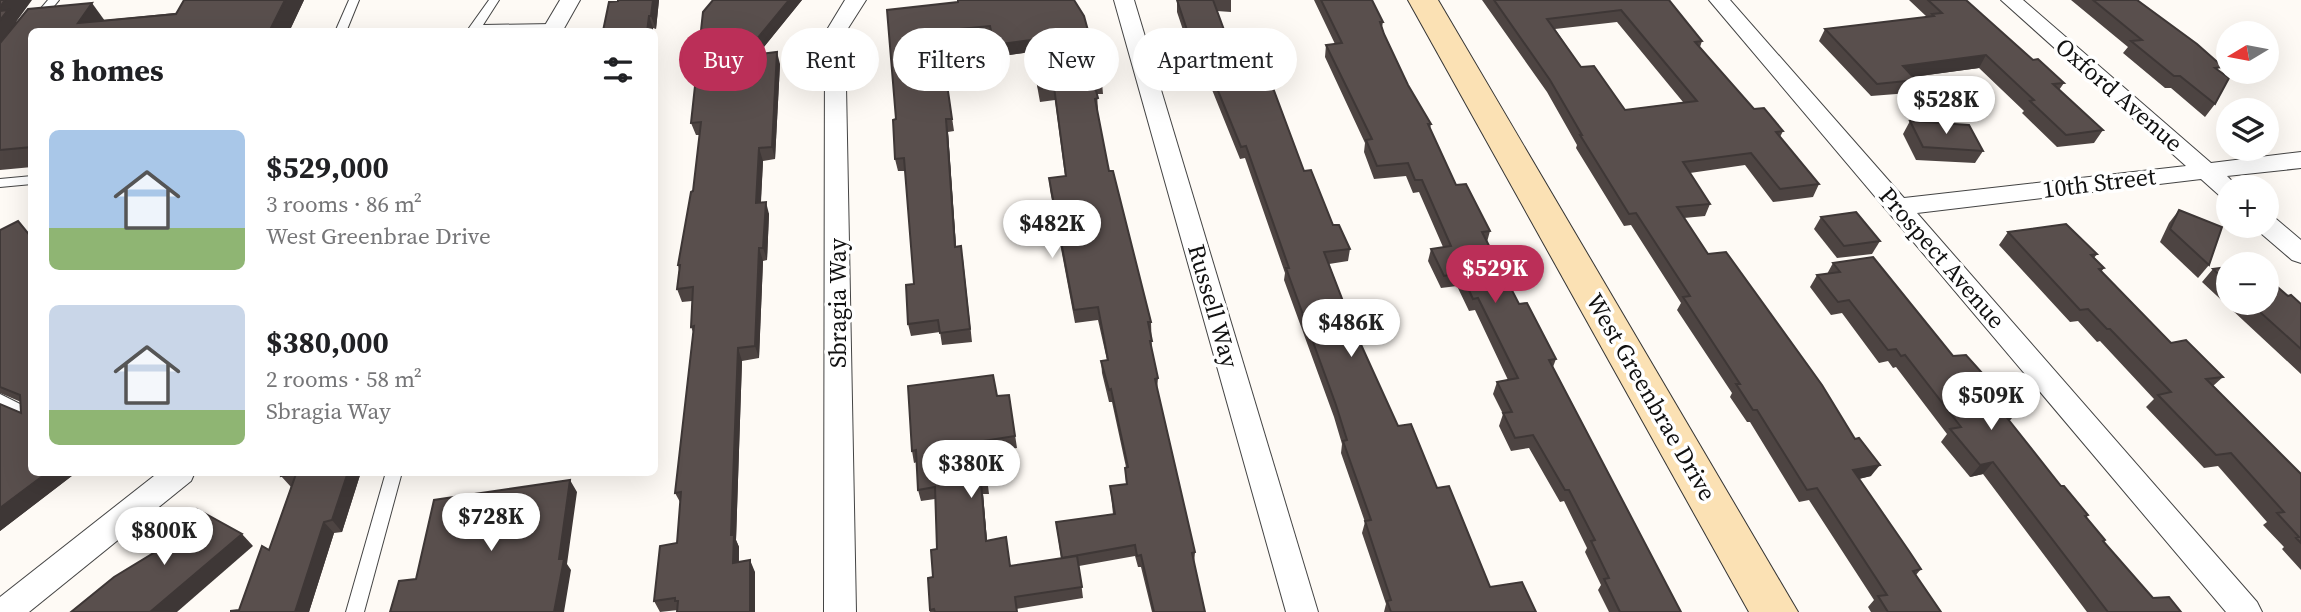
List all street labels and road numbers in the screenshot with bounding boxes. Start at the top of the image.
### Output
street label: Oxford Avenue [2049,30,2190,159]
street label: 10th Street [2040,159,2158,206]
street label: Prospect Avenue [1872,180,2013,335]
street label: Sbragia Way [821,237,854,368]
street label: Russell Way [1180,240,1247,372]
street label: West Greenbrae Drive [1579,287,1724,506]

